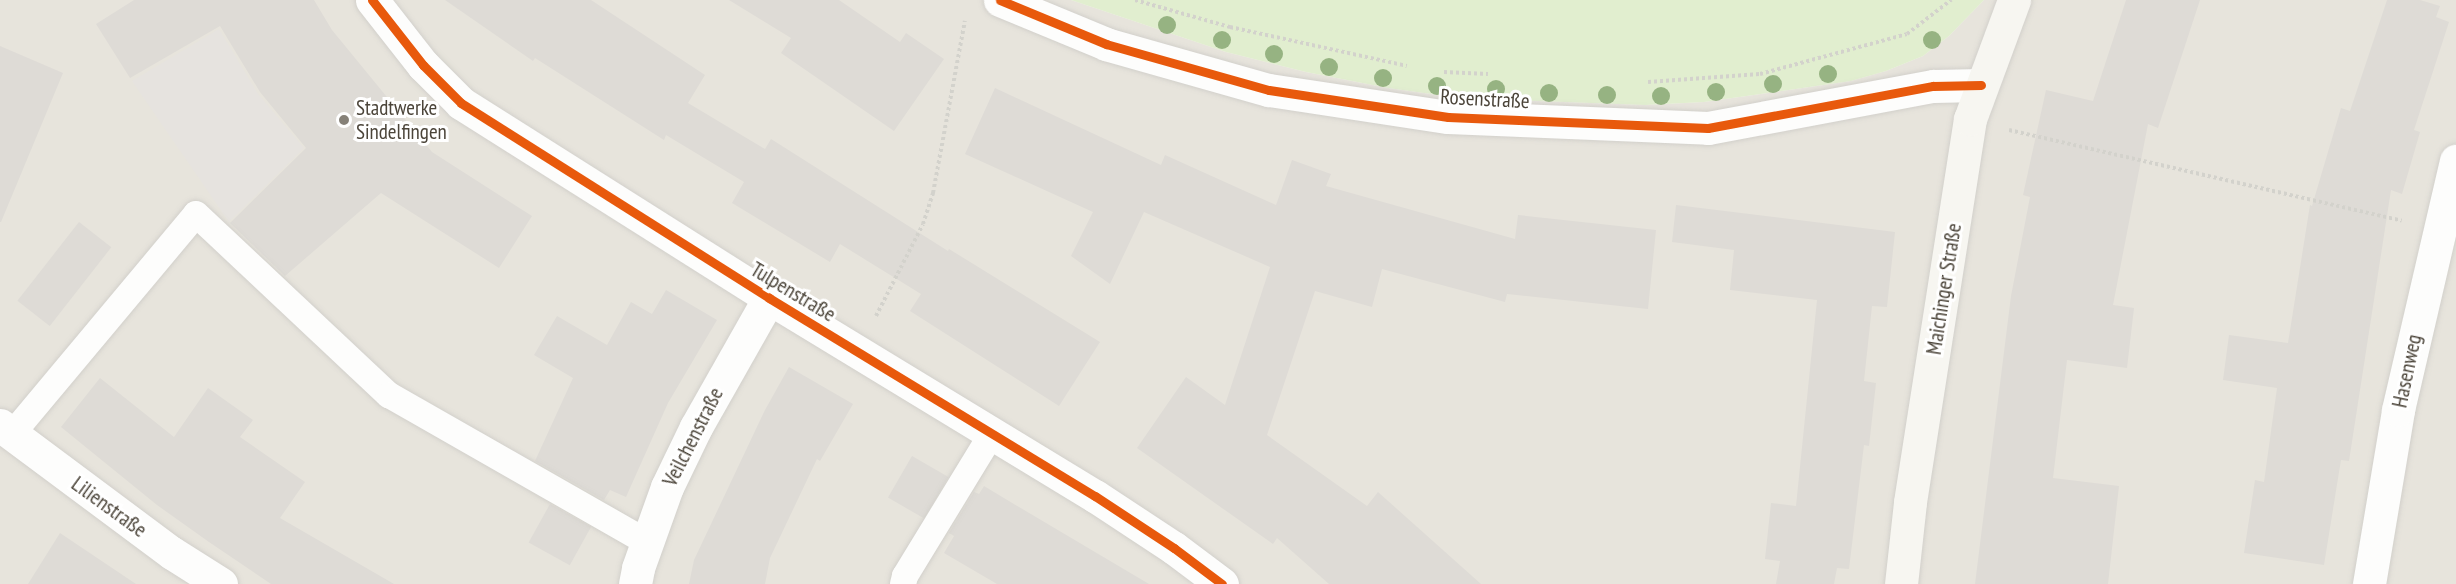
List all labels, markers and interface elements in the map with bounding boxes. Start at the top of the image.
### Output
street label: Rosenstraße [1440,84,1530,114]
place label: Stadtwerke Sindelfingen [356,95,447,145]
marker: Stadtwerke Sindelfingen [337,113,351,127]
street label: Maichinger Straße [1921,222,1967,356]
street label: Tulpenstraße [746,257,840,327]
street label: Hasenweg [2387,332,2427,410]
street label: Veilchenstraße [657,383,729,491]
street label: Lilienstraße [67,471,151,543]

